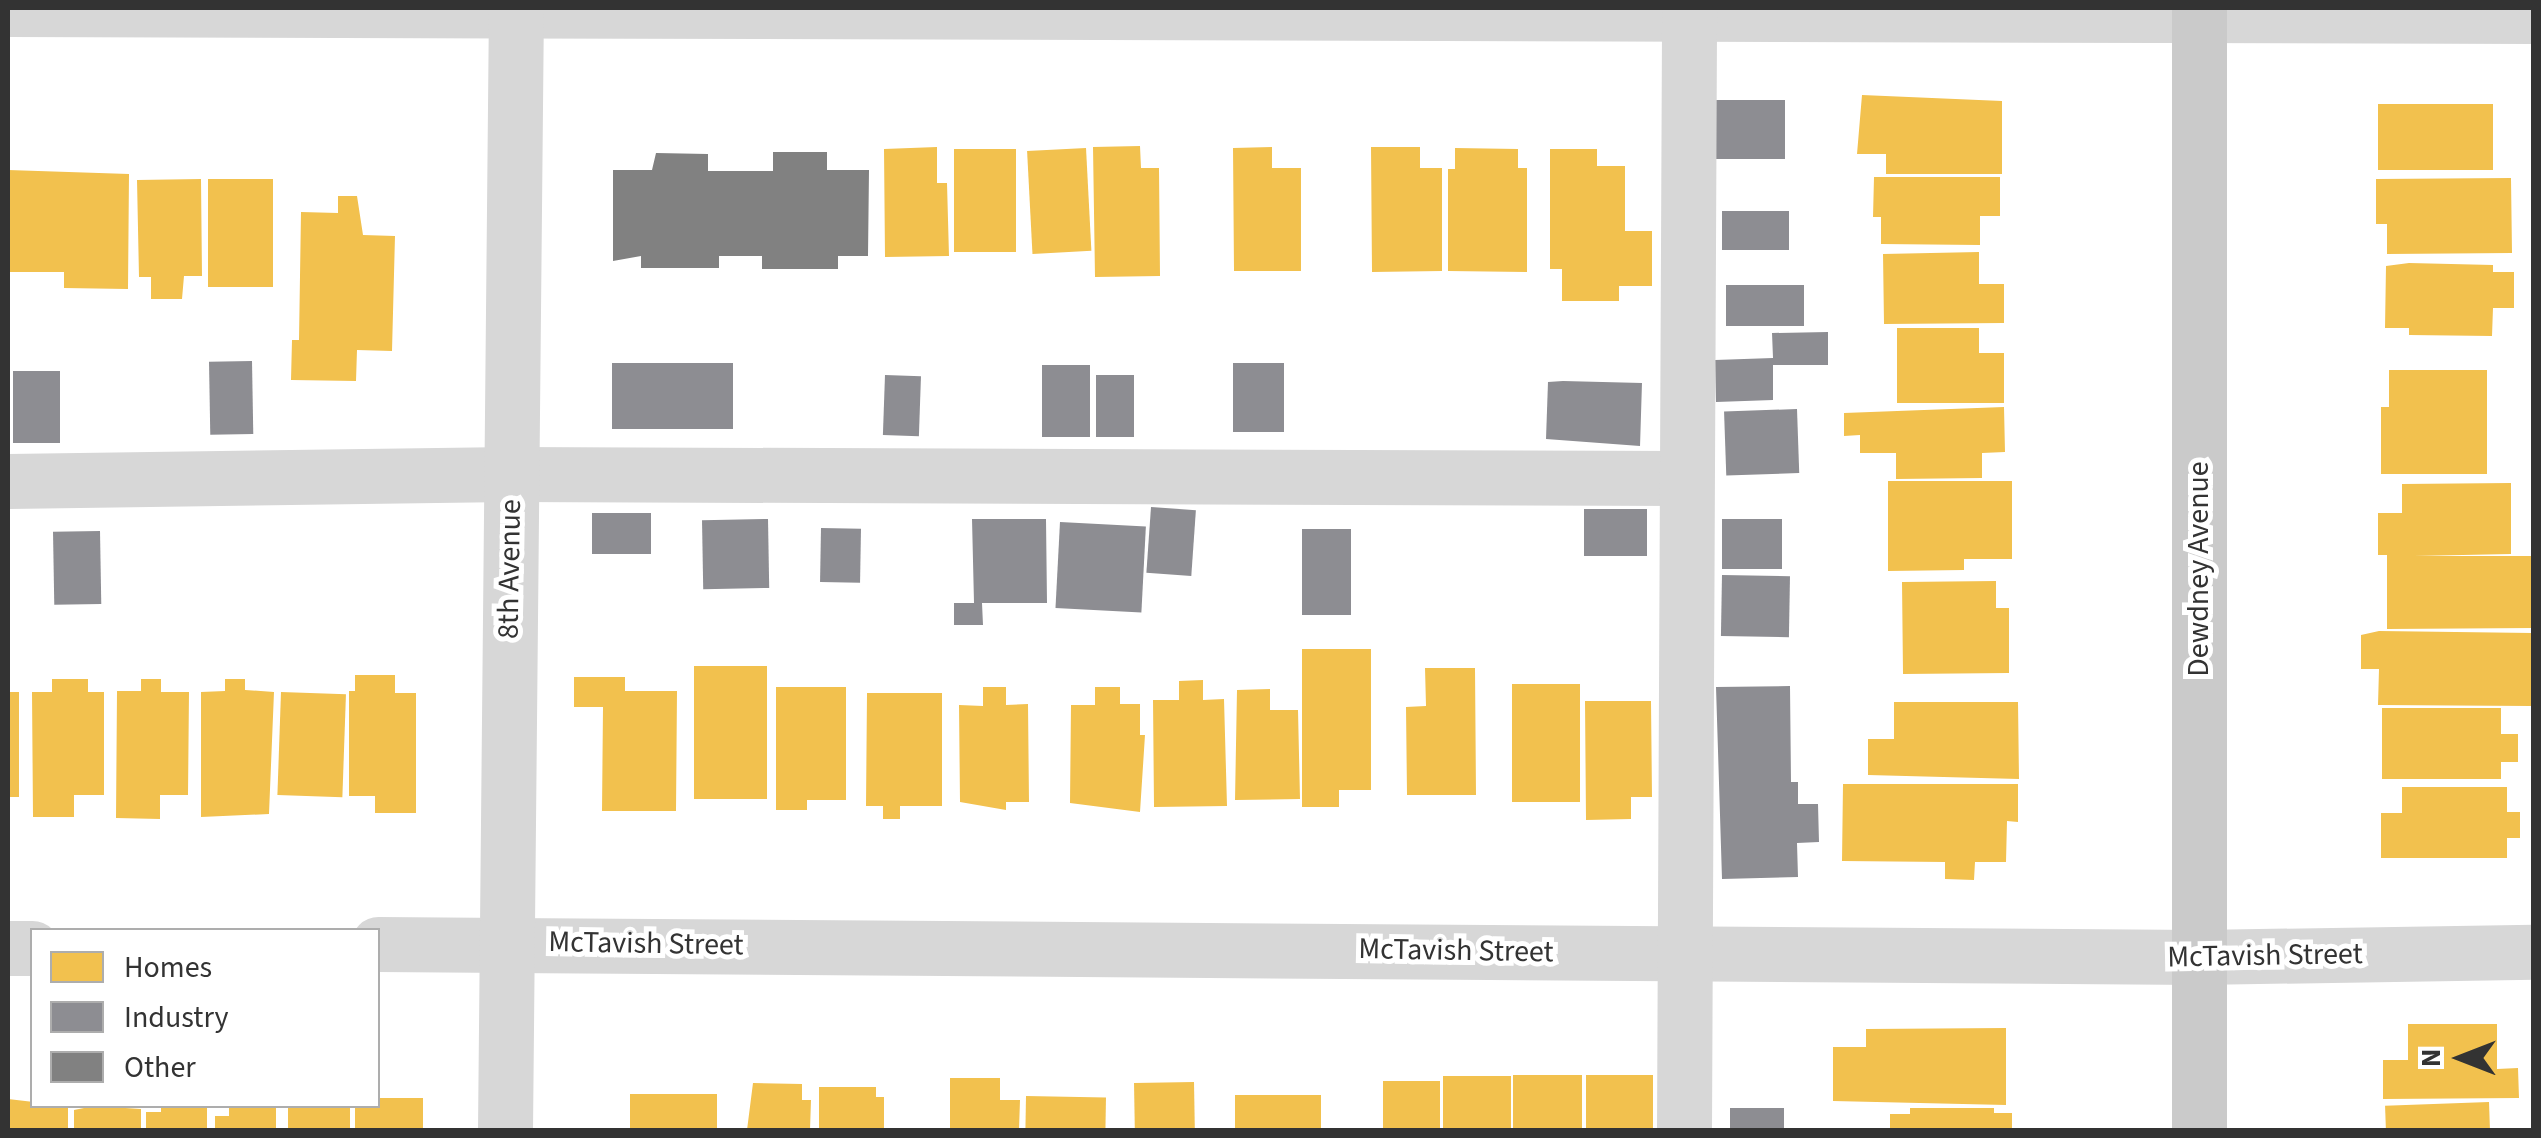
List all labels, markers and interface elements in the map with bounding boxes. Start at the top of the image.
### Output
street label: Dewdney Avenue [2181,461,2217,677]
street label: 8th Avenue [491,499,529,639]
street label: McTavish Street [548,924,744,964]
legend [30,928,380,1108]
street label: McTavish Street [1358,931,1554,971]
street label: McTavish Street [2167,936,2363,976]
text: Homes [124,946,212,989]
text: Industry [124,996,229,1039]
north arrow [2411,1008,2511,1108]
text: Other [124,1046,196,1089]
text: N [2411,1049,2451,1067]

